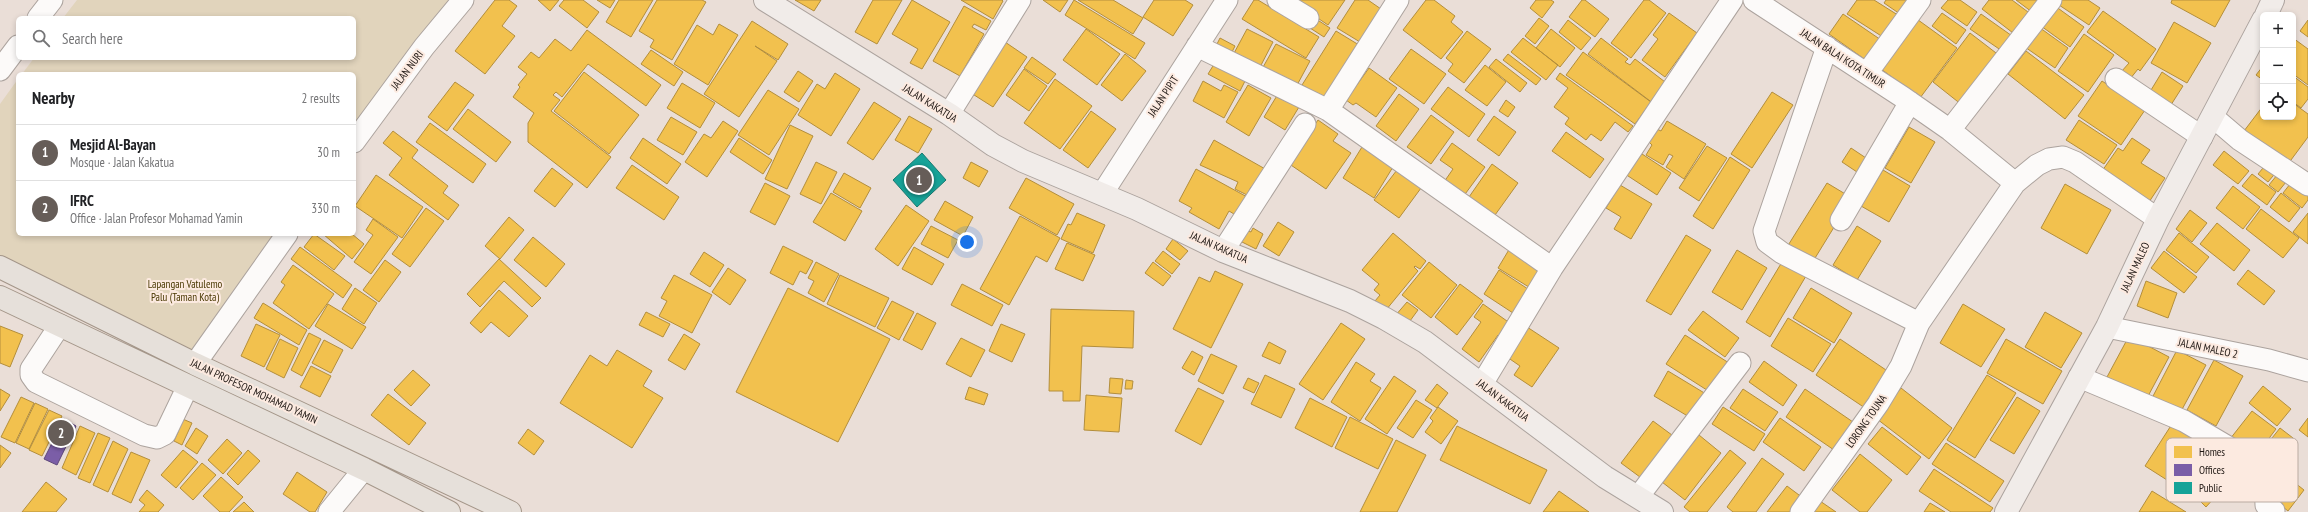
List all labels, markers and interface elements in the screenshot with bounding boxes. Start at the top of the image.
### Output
map controls [2260,12,2296,120]
button: + [2260,12,2296,48]
search box [16,16,356,60]
street label: JALAN BALAI KOTA TIMUR [1797,25,1888,91]
icon: search [30,27,52,49]
text: Search here [62,29,123,48]
street label: JALAN NURI [387,48,426,93]
button: − [2260,48,2296,84]
street label: JALAN PIPIT [1144,73,1181,120]
street label: JALAN KAKATUA [899,80,961,126]
button: locate [2260,84,2296,120]
text: Nearby [32,87,75,109]
text: 2 results [301,90,340,107]
text: Mesjid Al-Bayan [70,135,156,154]
text: 1 [42,144,48,161]
text: 30 m [317,144,340,161]
text: Mosque · Jalan Kakatua [70,154,174,171]
pin: 1 [906,165,932,195]
text: IFRC [70,191,94,210]
text: 2 [42,200,48,217]
text: 330 m [311,200,340,217]
text: Office · Jalan Profesor Mohamad Yamin [70,210,243,227]
street label: JALAN KAKATUA [1187,228,1251,266]
your location [957,232,977,252]
street label: JALAN MALEO [2117,240,2153,295]
park label: Lapangan Vatulemo Palu (Taman Kota) [148,277,223,304]
street label: JALAN MALEO 2 [2176,335,2239,361]
street label: JALAN PROFESOR MOHAMAD YAMIN [187,355,320,427]
street label: JALAN KAKATUA [1473,375,1533,425]
street label: LORONG TOUNA [1843,391,1890,450]
pin: 2 [48,418,74,448]
legend [2166,438,2298,502]
text: Homes [2199,445,2225,459]
text: Offices [2199,463,2225,477]
text: Public [2199,481,2222,495]

